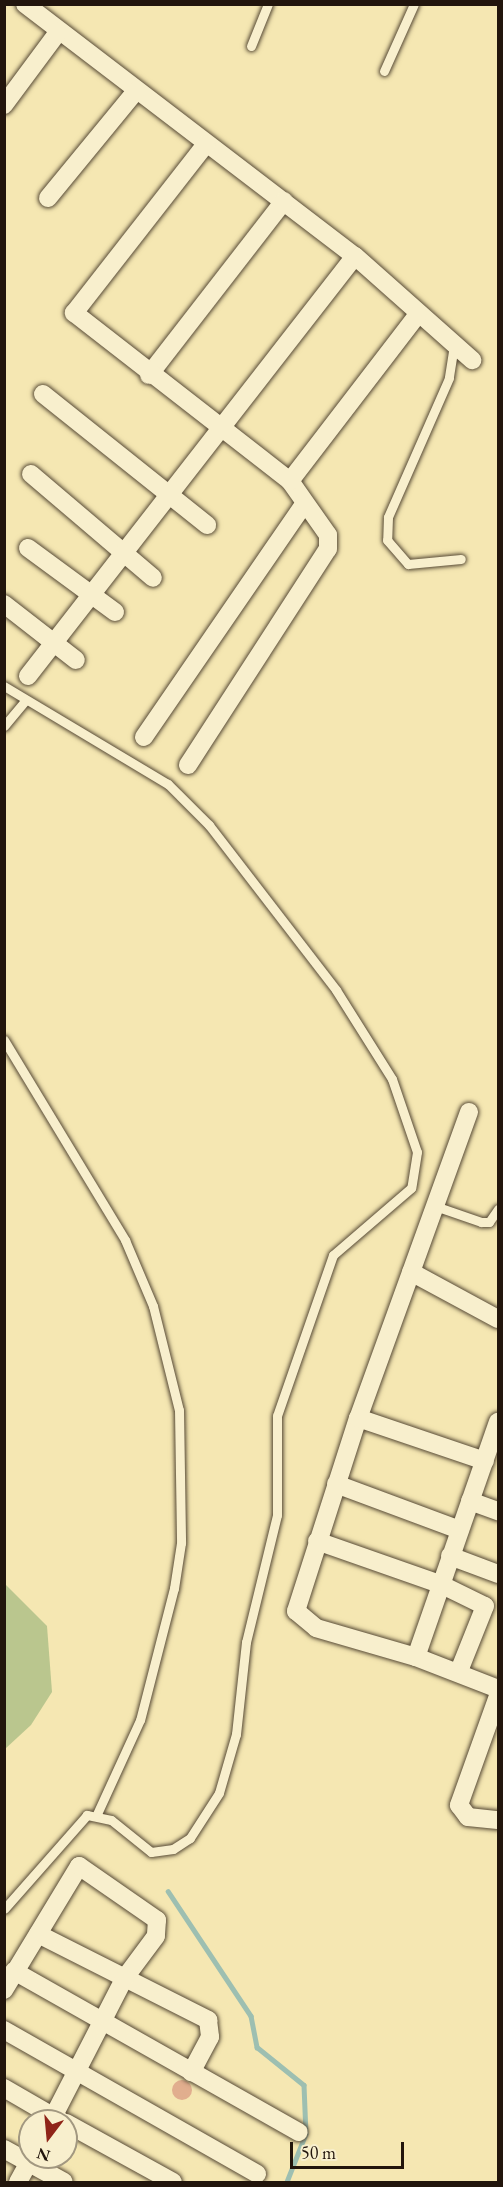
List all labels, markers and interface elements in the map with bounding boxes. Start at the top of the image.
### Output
north arrow [18,2109,78,2169]
scale bar [293,2130,407,2168]
text: 50 m [301,2141,336,2164]
text: N [34,2143,53,2167]

